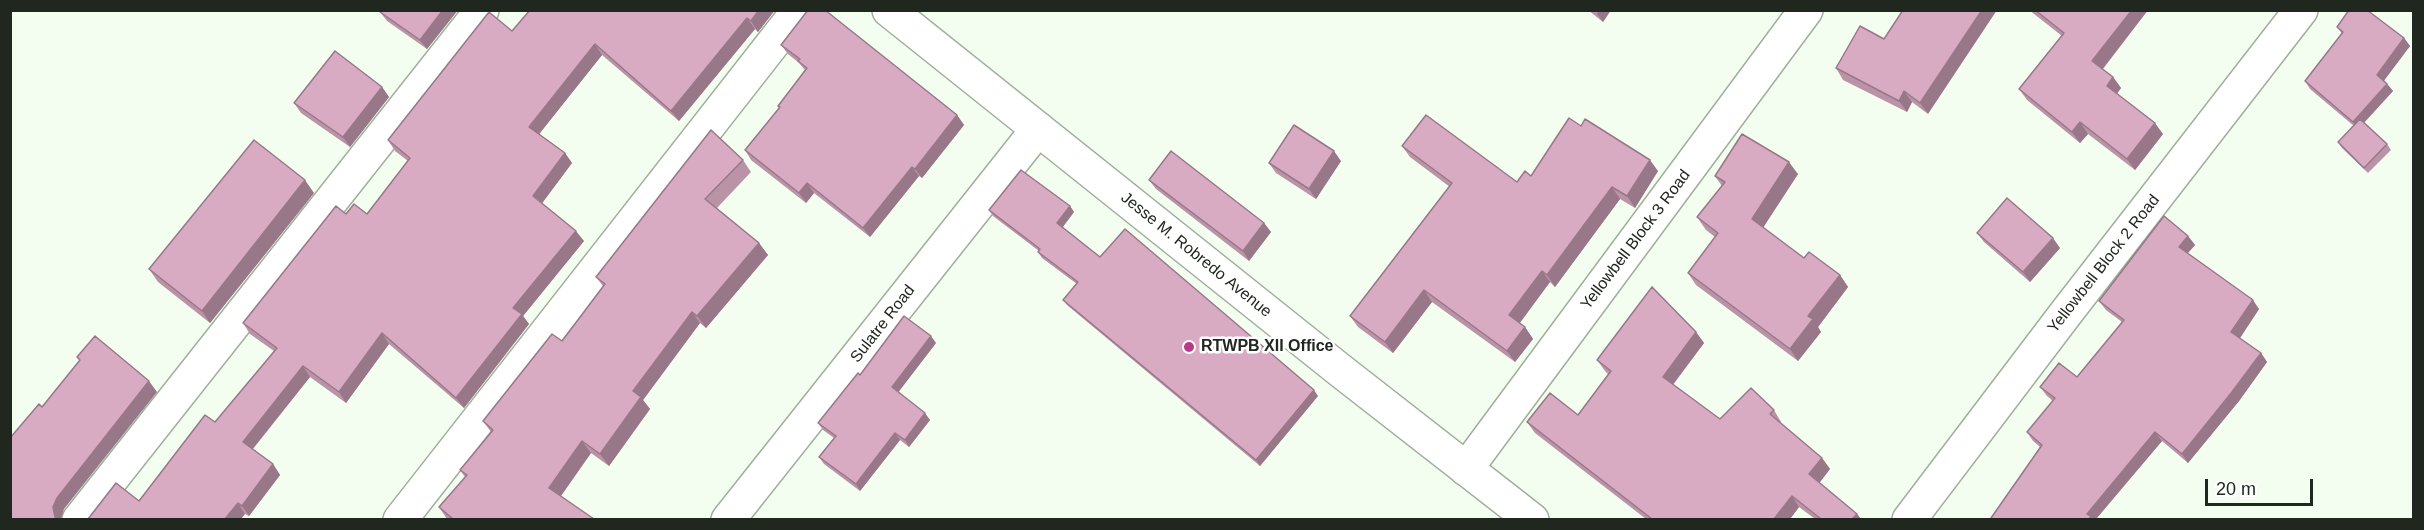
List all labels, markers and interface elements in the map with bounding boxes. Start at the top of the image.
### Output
street label: Yellowbell Block 3 Road [1577,166,1695,314]
street label: Jesse M. Robredo Avenue [1117,188,1275,322]
street label: Yellowbell Block 2 Road [2044,191,2164,337]
street label: Sulatre Road [847,281,919,367]
place label: RTWPB XII Office [1201,337,1333,357]
marker: RTWPB XII Office [1182,340,1196,354]
scale bar [2208,467,2316,505]
text: 20 m [2216,479,2256,499]

